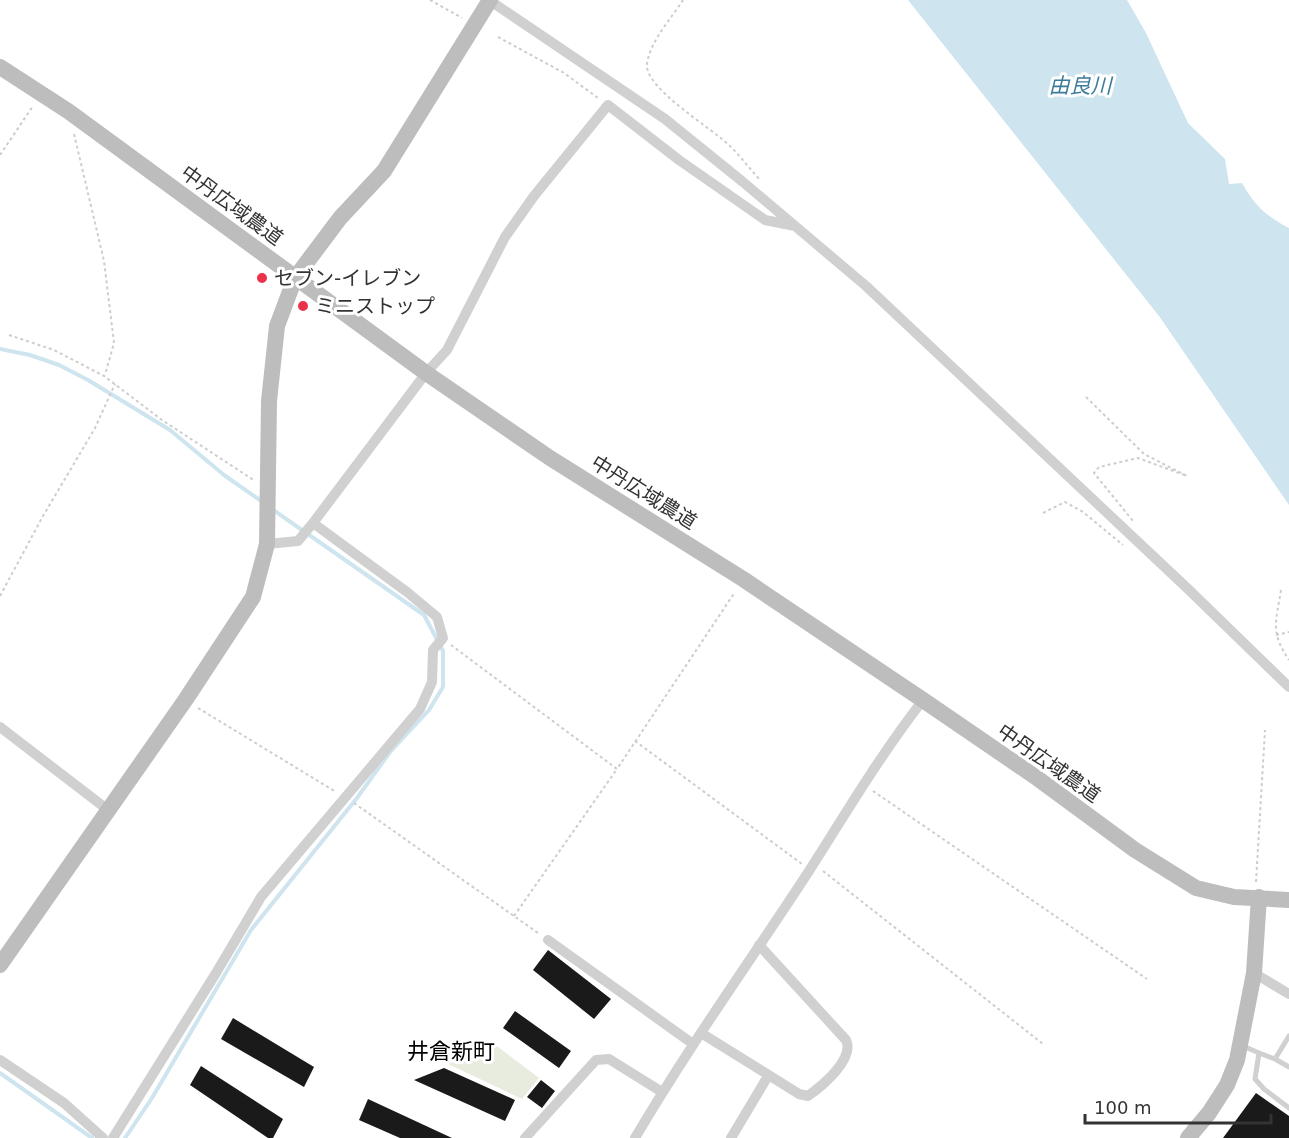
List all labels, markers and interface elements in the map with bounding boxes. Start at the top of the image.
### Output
water label: 由良川 [1049,74,1113,98]
street label: 中丹広域農道 [176,160,288,250]
place label: セブン-イレブン [274,266,421,290]
marker: セブン-イレブン [255,271,269,285]
place label: ミニストップ [315,294,435,318]
marker: ミニストップ [296,299,310,313]
street label: 中丹広域農道 [587,450,701,534]
street label: 中丹広域農道 [993,719,1105,807]
district label: 井倉新町 [407,1039,495,1064]
scale bar [1085,1087,1271,1125]
text: 100 m [1094,1097,1152,1118]

